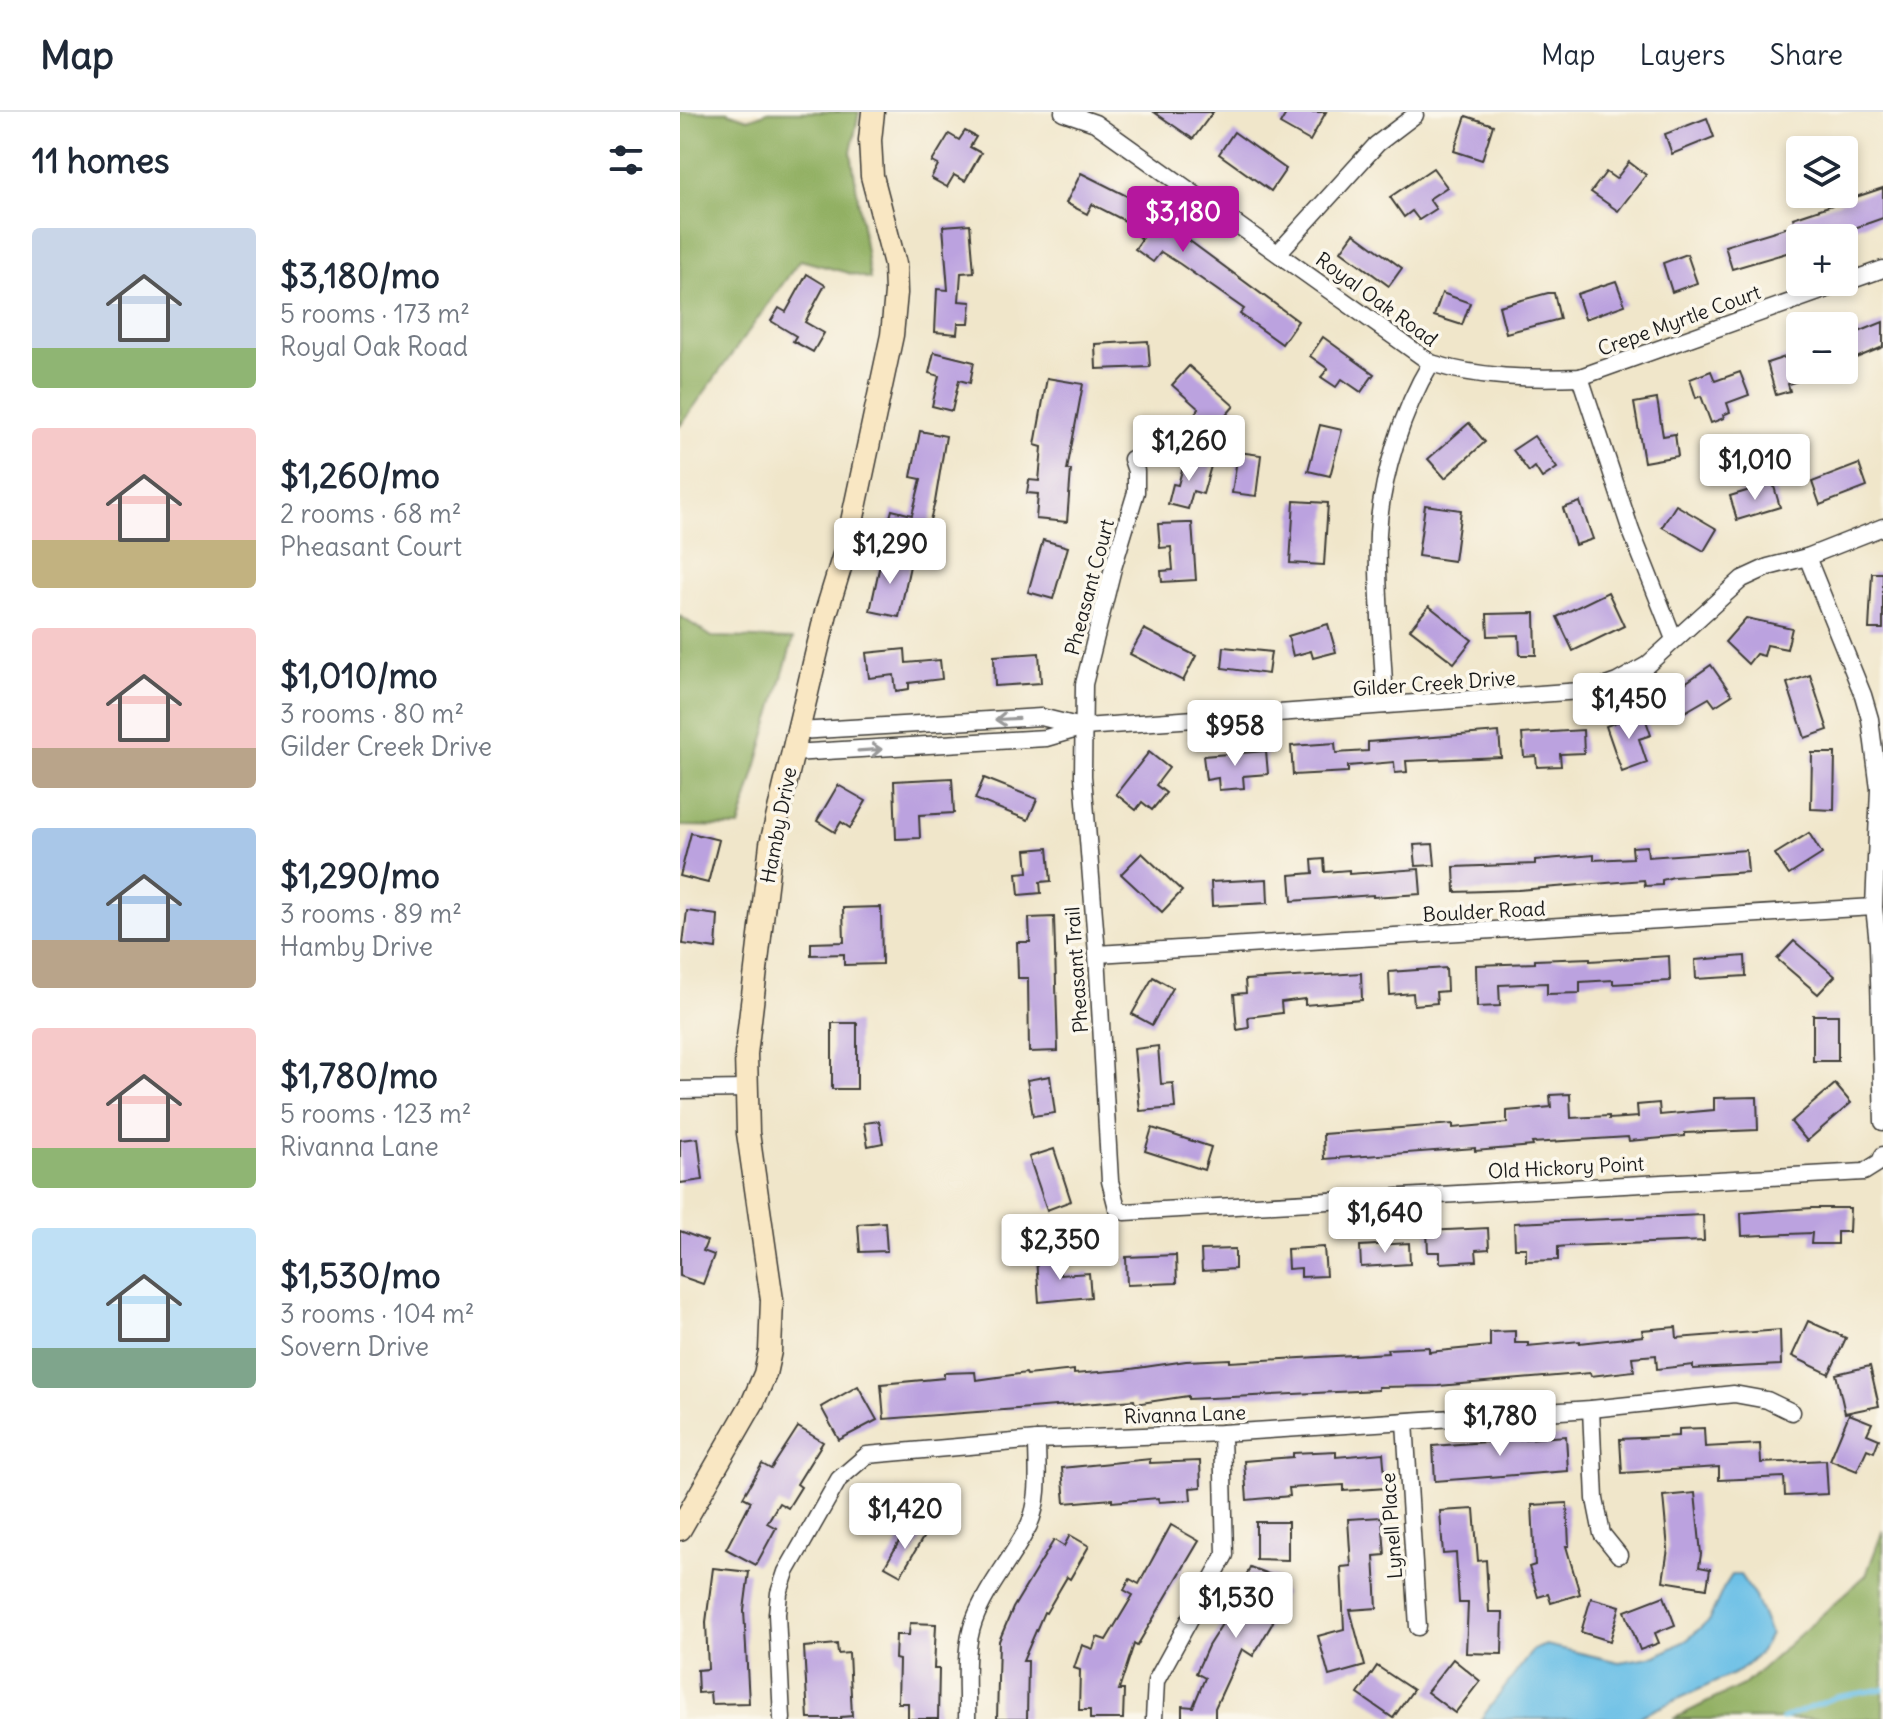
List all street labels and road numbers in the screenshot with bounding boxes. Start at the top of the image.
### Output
street label: Royal Oak Road [1311,246,1443,352]
street label: Crepe Myrtle Court [1594,279,1764,361]
street label: Pheasant Court [1059,516,1119,658]
street label: Gilder Creek Drive [1352,665,1516,701]
street label: Hamby Drive [754,765,802,885]
street label: Boulder Road [1422,895,1546,927]
street label: Pheasant Trail [1059,906,1093,1034]
street label: Old Hickory Point [1487,1150,1645,1184]
street label: Rivanna Lane [1124,1399,1246,1429]
street label: Lynell Place [1375,1472,1407,1580]

